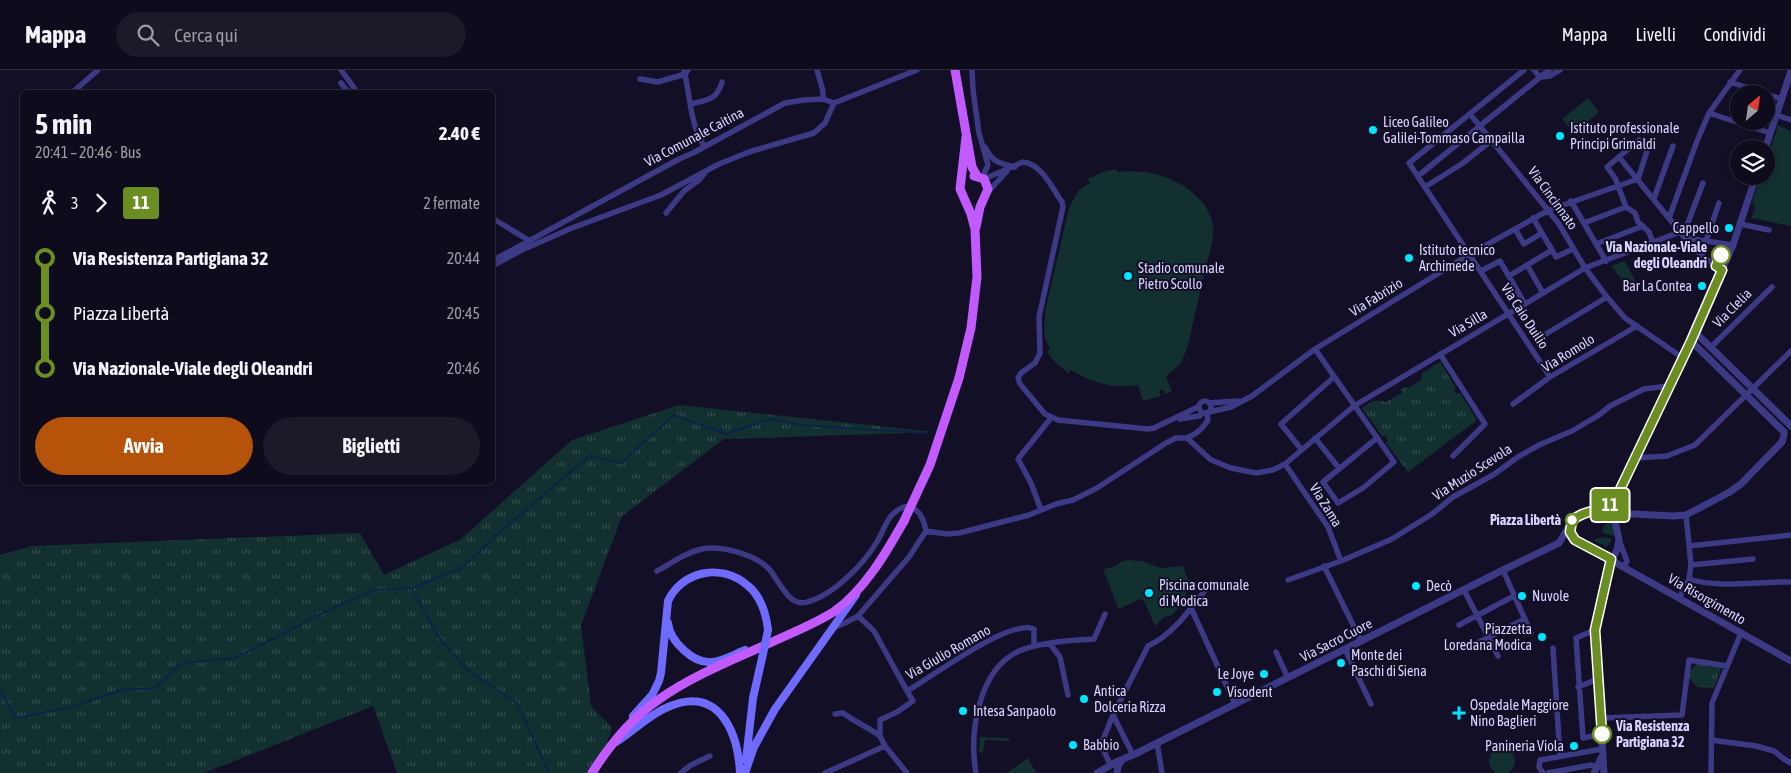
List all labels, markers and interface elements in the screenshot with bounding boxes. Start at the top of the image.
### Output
search box [116,12,466,57]
text: Mappa [25,21,86,48]
icon: search [134,21,162,49]
text: Cerca qui [174,24,238,46]
text: Mappa [1562,24,1608,45]
text: Livelli [1636,24,1676,45]
text: Condividi [1704,24,1766,45]
north arrow [1730,85,1775,130]
map controls [1730,85,1775,185]
street label: Via Comunale Caitina [642,104,746,170]
text: 5 min [35,108,92,140]
place label: Liceo Galileo Galilei-Tommaso Campailla [1383,114,1525,146]
place label: Istituto professionale Principi Grimaldi [1570,120,1679,152]
text: 2.40 € [439,122,480,144]
marker: Liceo Galileo Galilei-Tommaso Campailla [1367,124,1379,136]
marker: Istituto professionale Principi Grimaldi [1554,130,1566,142]
button: layers [1730,140,1775,185]
text: 20:41 – 20:46 · Bus [35,143,141,161]
street label: Via Cincinnato [1525,163,1581,233]
icon: walk [35,189,63,217]
icon: forward [87,189,115,217]
text: 11 [133,192,149,213]
text: 3 [71,194,79,212]
text: 2 fermate [423,194,480,212]
place label: Cappello [1673,220,1719,236]
marker: Cappello [1723,222,1735,234]
place label: Via Nazionale-Viale degli Oleandri [1605,239,1707,271]
place label: Istituto tecnico Archimede [1419,242,1495,274]
marker: Via Nazionale-Viale degli Oleandri [1711,245,1731,265]
text: Via Resistenza Partigiana 32 [73,247,268,269]
text: 20:44 [447,249,480,267]
marker: Istituto tecnico Archimede [1403,252,1415,264]
place label: Stadio comunale Pietro Scollo [1138,260,1225,292]
marker: Stadio comunale Pietro Scollo [1122,270,1134,282]
street label: Via Fabrizio [1347,275,1405,319]
place label: Bar La Contea [1623,278,1692,294]
street label: Via Caio Duilio [1498,280,1552,352]
marker: Bar La Contea [1696,280,1708,292]
street label: Via Clelia [1709,285,1755,331]
text: Piazza Libertà [73,302,169,324]
text: 20:45 [447,304,480,322]
street label: Via Silla [1446,306,1490,340]
street label: Via Romolo [1539,331,1597,375]
text: Via Nazionale-Viale degli Oleandri [73,357,313,379]
text: 20:46 [447,359,480,377]
button: Avvia [35,417,253,475]
button: Biglietti [263,417,480,475]
street label: Via Muzio Scevola [1429,440,1515,504]
street label: Via Zama [1307,480,1345,530]
line badge: 11 [1588,489,1632,521]
text: 11 [1602,494,1618,515]
place label: Piazza Libertà [1490,512,1561,528]
marker: Piazza Libertà [1565,513,1579,527]
street label: Via Risorgimento [1665,570,1749,628]
place label: Piscina comunale di Modica [1159,577,1249,609]
place label: Decò [1426,578,1452,594]
marker: Decò [1410,580,1422,592]
marker: Piscina comunale di Modica [1143,587,1155,599]
place label: Nuvole [1532,588,1569,604]
marker: Nuvole [1516,590,1528,602]
street label: Via Sacro Cuore [1297,615,1375,665]
street label: Via Giulio Romano [903,621,993,683]
place label: Piazzetta Loredana Modica [1444,621,1532,653]
marker: Piazzetta Loredana Modica [1536,631,1548,643]
place label: Monte dei Paschi di Siena [1351,647,1427,679]
marker: Monte dei Paschi di Siena [1335,657,1347,669]
place label: Le Joye [1217,666,1254,682]
marker: Le Joye [1258,668,1270,680]
place label: Antica Dolceria Rizza [1094,683,1166,715]
place label: Visodent [1227,684,1272,700]
marker: Visodent [1211,686,1223,698]
marker: Antica Dolceria Rizza [1078,693,1090,705]
place label: Ospedale Maggiore Nino Baglieri [1470,697,1569,729]
place label: Intesa Sanpaolo [973,703,1056,719]
marker: Intesa Sanpaolo [957,705,969,717]
marker: Ospedale Maggiore Nino Baglieri [1452,706,1466,720]
place label: Via Resistenza Partigiana 32 [1615,718,1690,750]
marker: Via Resistenza Partigiana 32 [1592,724,1612,744]
place label: Babbio [1083,737,1119,753]
place label: Panineria Viola [1485,738,1564,754]
marker: Babbio [1067,739,1079,751]
marker: Panineria Viola [1568,740,1580,752]

